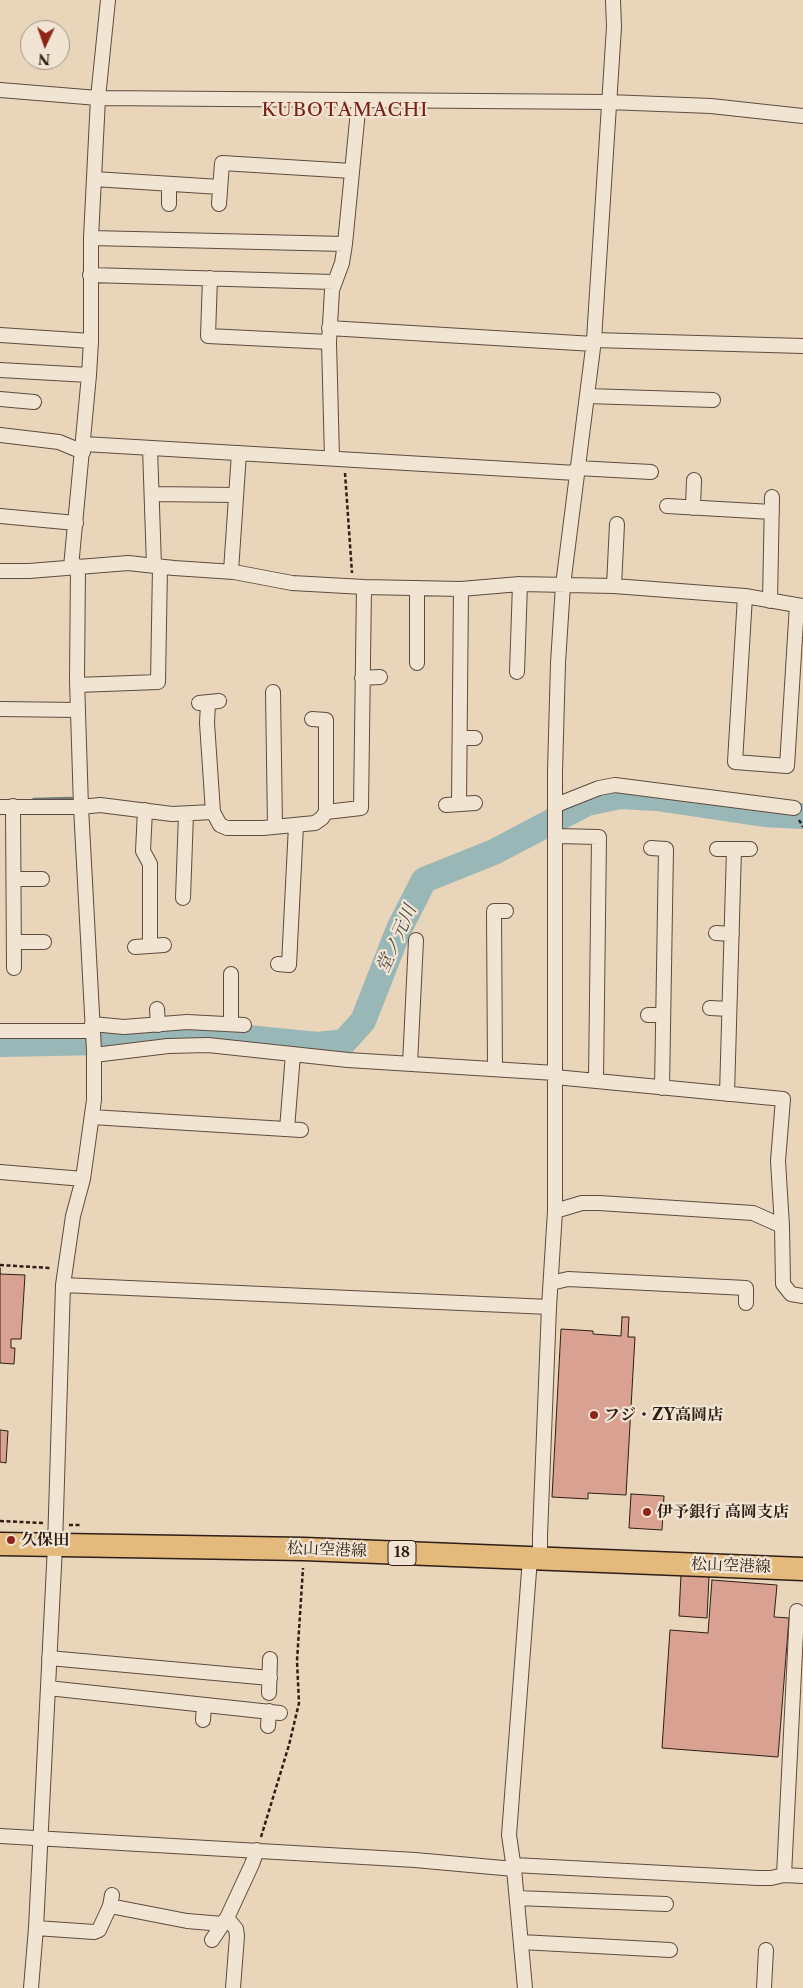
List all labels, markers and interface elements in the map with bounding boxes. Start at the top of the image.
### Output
north arrow [20,20,70,70]
text: N [38,50,51,68]
district label: KUBOTAMACHI [260,100,430,122]
water label: 堂ノ元川 [372,902,422,976]
place label: フジ・ZY高岡店 [604,1405,723,1425]
marker: フジ・ZY高岡店 [588,1409,600,1421]
place label: 伊予銀行 高岡支店 [657,1502,789,1522]
marker: 伊予銀行 高岡支店 [641,1506,653,1518]
place label: 久保田 [21,1530,69,1550]
marker: 久保田 [5,1534,17,1546]
street label: 松山空港線 [287,1539,367,1561]
road number: 18 [388,1540,416,1566]
street label: 松山空港線 [691,1555,771,1577]

